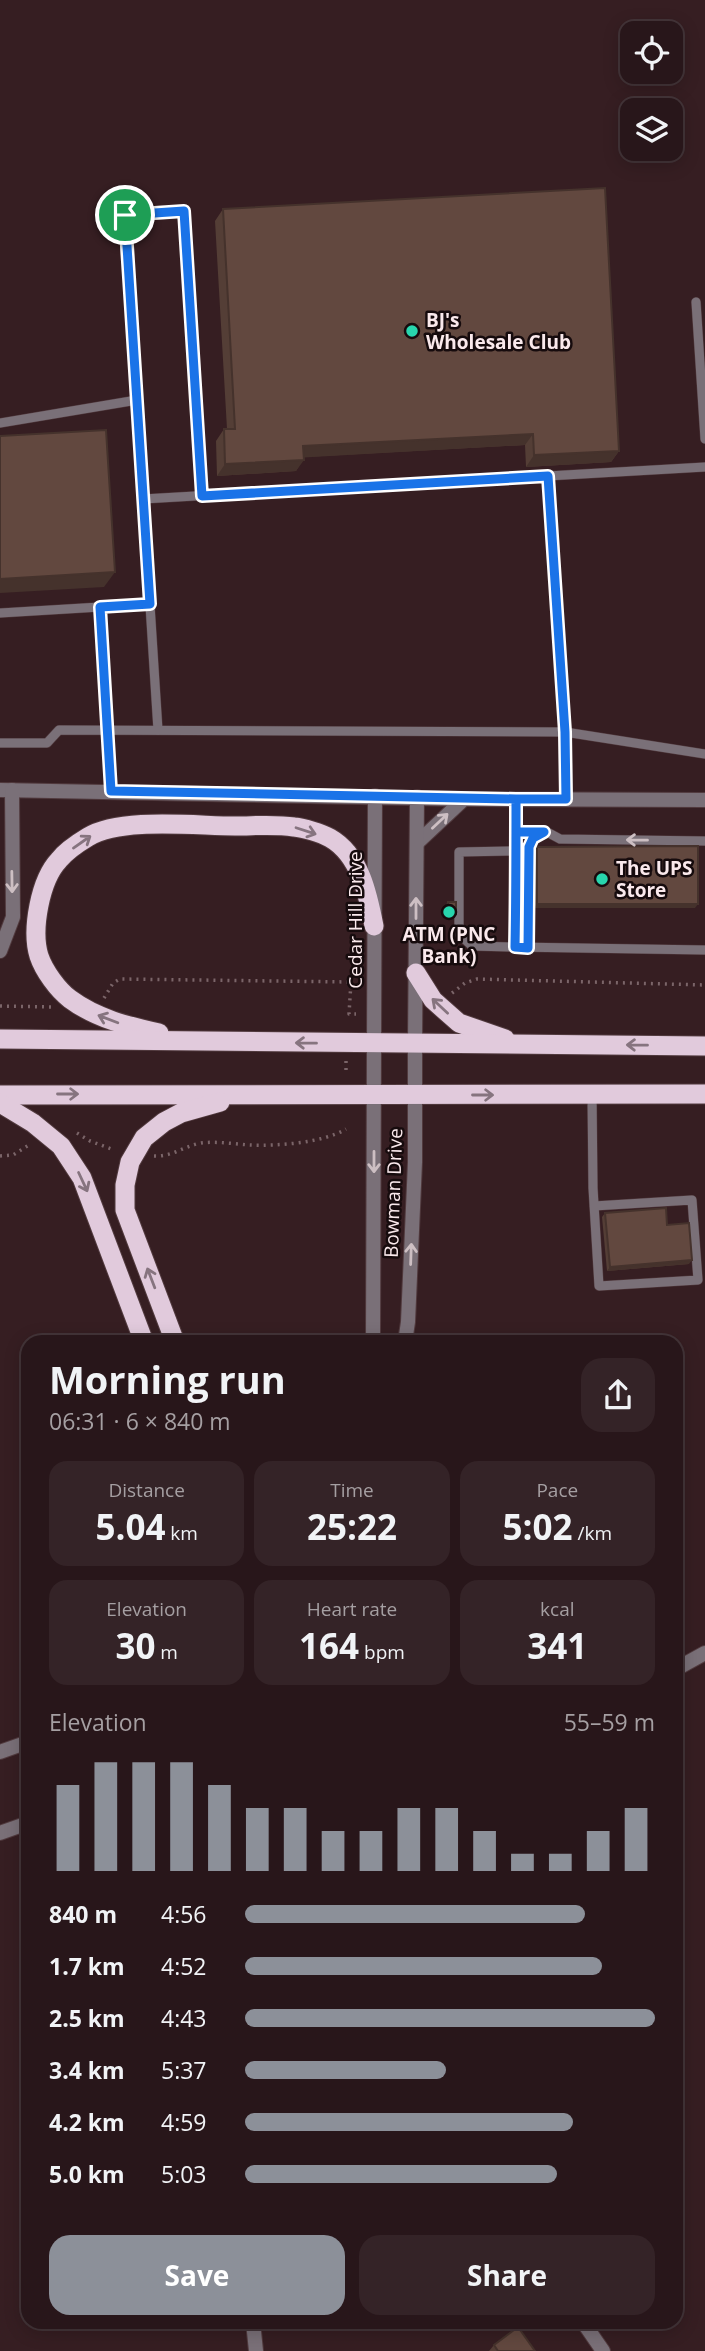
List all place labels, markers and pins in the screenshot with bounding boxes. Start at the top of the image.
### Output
pin [95,185,155,245]
place label: BJ's Wholesale Club [426,307,571,355]
marker: BJ's Wholesale Club [404,323,420,339]
place label: The UPS Store [616,855,692,903]
marker: The UPS Store [594,871,610,887]
marker: ATM (PNC Bank) [441,904,457,920]
place label: ATM (PNC Bank) [403,921,495,969]

